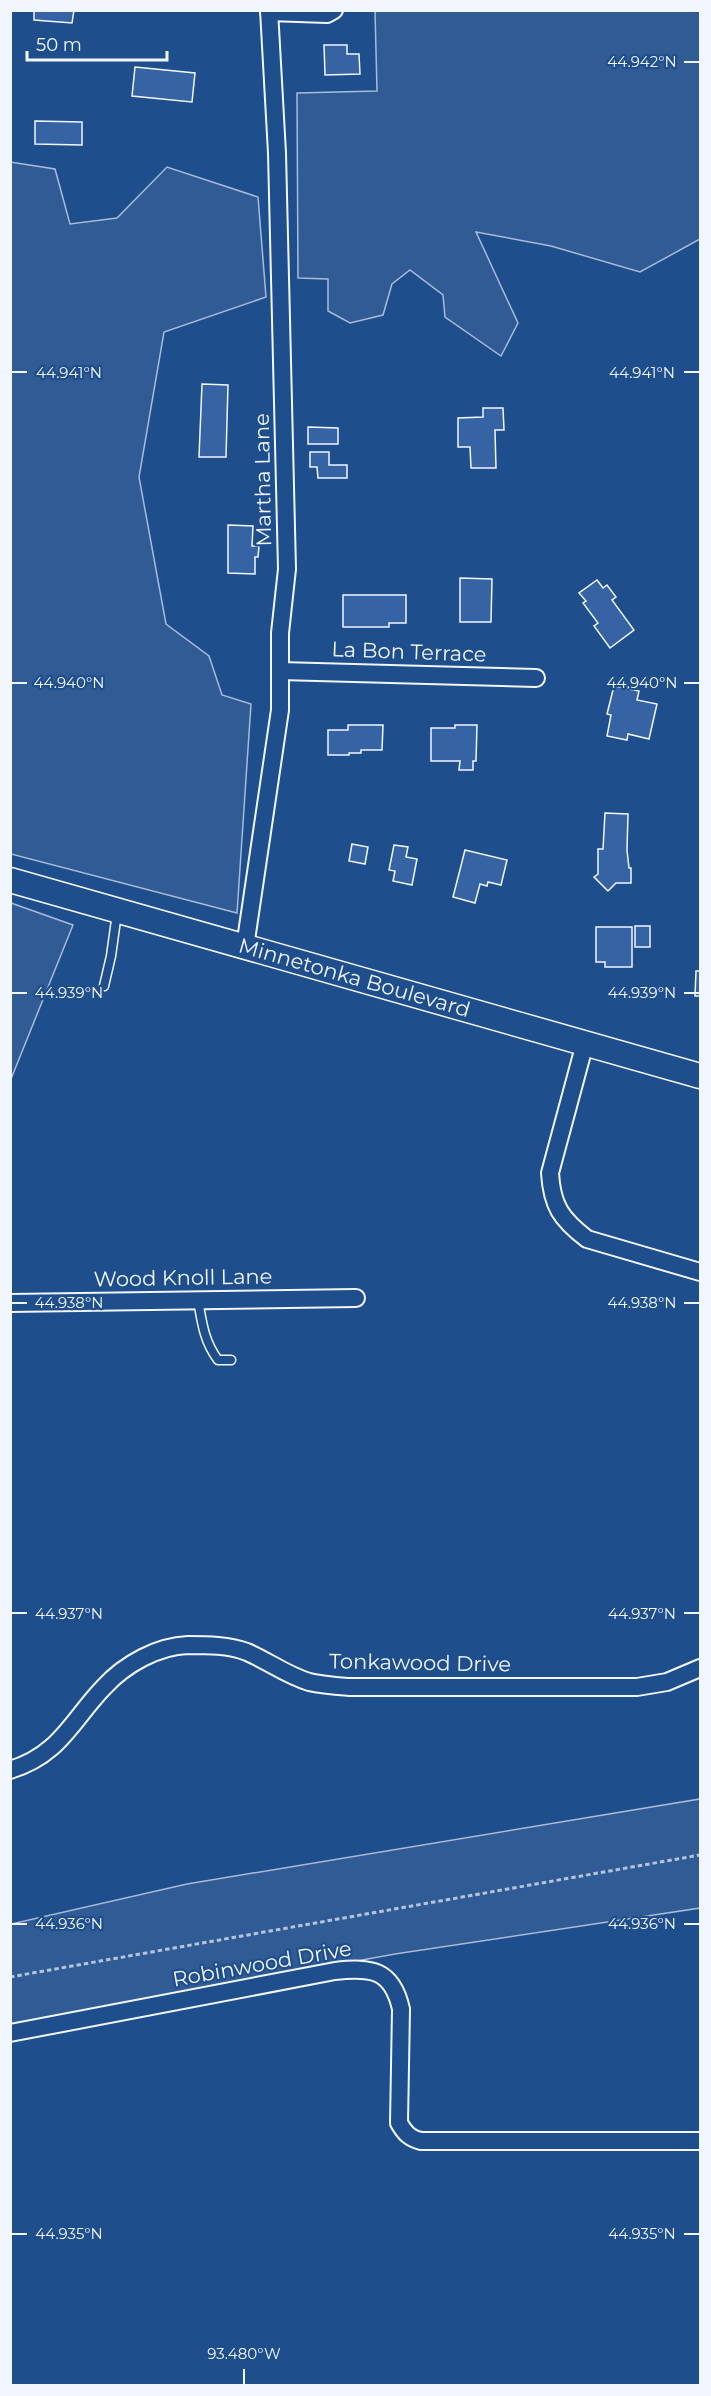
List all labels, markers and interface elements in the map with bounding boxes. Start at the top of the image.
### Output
scale bar [27,24,166,62]
text: 50 m [36,34,82,56]
text: 44.942°N [607,52,677,71]
text: 44.941°N [36,363,102,382]
text: 44.941°N [609,363,675,382]
street label: Martha Lane [249,413,276,547]
street label: La Bon Terrace [331,636,487,667]
text: 44.940°N [34,673,104,692]
text: 44.940°N [607,673,677,692]
street label: Minnetonka Boulevard [236,933,473,1022]
text: 44.939°N [35,983,103,1002]
text: 44.939°N [608,983,676,1002]
street label: Wood Knoll Lane [93,1263,273,1292]
text: 44.938°N [35,1293,103,1312]
text: 44.938°N [608,1293,676,1312]
text: 44.937°N [35,1604,103,1623]
text: 44.937°N [608,1604,676,1623]
street label: Tonkawood Drive [329,1648,511,1677]
text: 44.936°N [35,1914,103,1933]
text: 44.936°N [608,1914,676,1933]
street label: Robinwood Drive [170,1935,353,1992]
text: 44.935°N [35,2224,103,2243]
text: 44.935°N [608,2224,676,2243]
text: 93.480°W [207,2344,281,2363]

